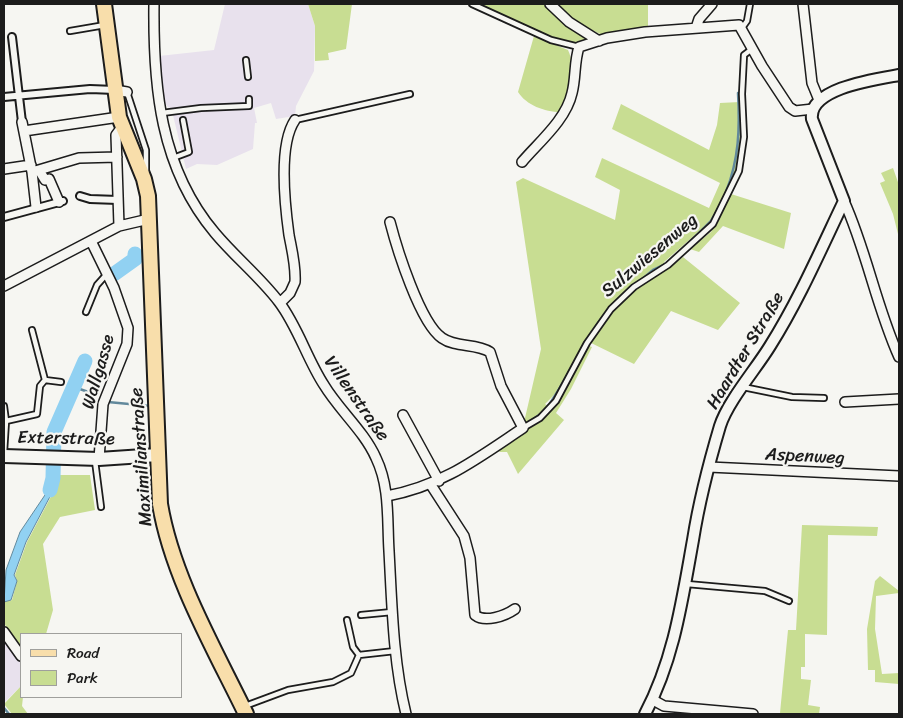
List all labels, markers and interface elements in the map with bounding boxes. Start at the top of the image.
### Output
street label: Sulzwiesenweg [598,210,702,302]
street label: Haardter Straße [703,288,789,414]
street label: Wallgasse [78,332,120,412]
street label: Villenstraße [319,352,393,446]
street label: Maximilianstraße [126,387,158,527]
street label: Exterstraße [17,427,115,451]
street label: Aspenweg [765,444,845,470]
legend [20,633,182,698]
text: Road [67,640,99,666]
text: Park [67,665,98,691]

